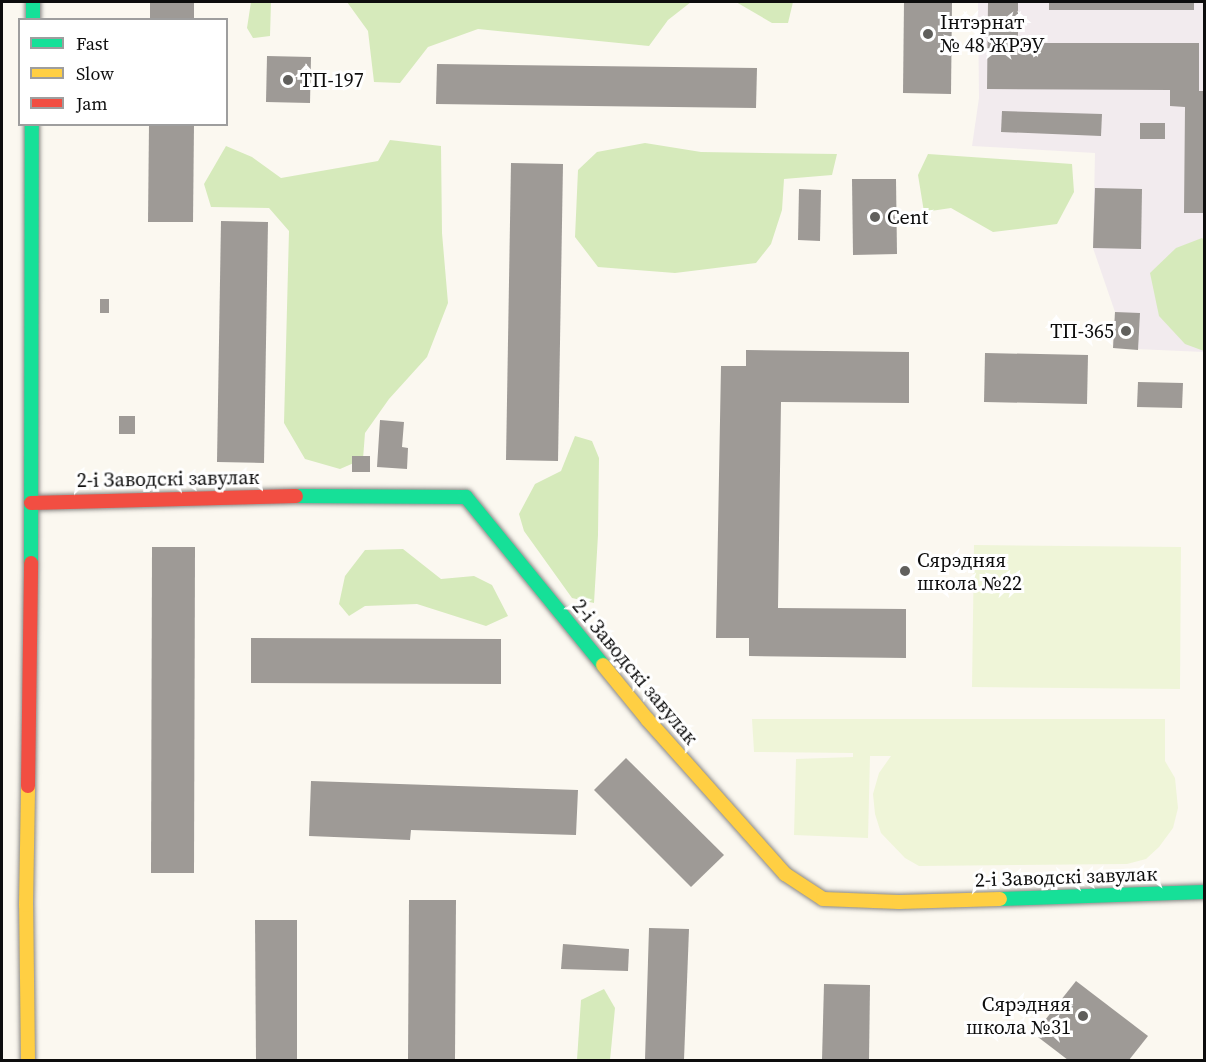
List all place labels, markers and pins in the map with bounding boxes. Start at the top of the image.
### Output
place label: Інтэрнат № 48 ЖРЭУ [940,11,1045,58]
marker: Інтэрнат № 48 ЖРЭУ [921,27,935,41]
place label: ТП-197 [300,68,364,92]
marker: ТП-197 [281,73,295,87]
place label: Cent [887,205,928,229]
marker: Cent [868,210,882,224]
place label: ТП-365 [1050,319,1114,343]
marker: ТП-365 [1119,324,1133,338]
place label: Сярэдняя школа №22 [917,548,1022,595]
marker: Сярэдняя школа №22 [898,564,912,578]
place label: Сярэдняя школа №31 [966,993,1071,1040]
marker: Сярэдняя школа №31 [1076,1009,1090,1023]

